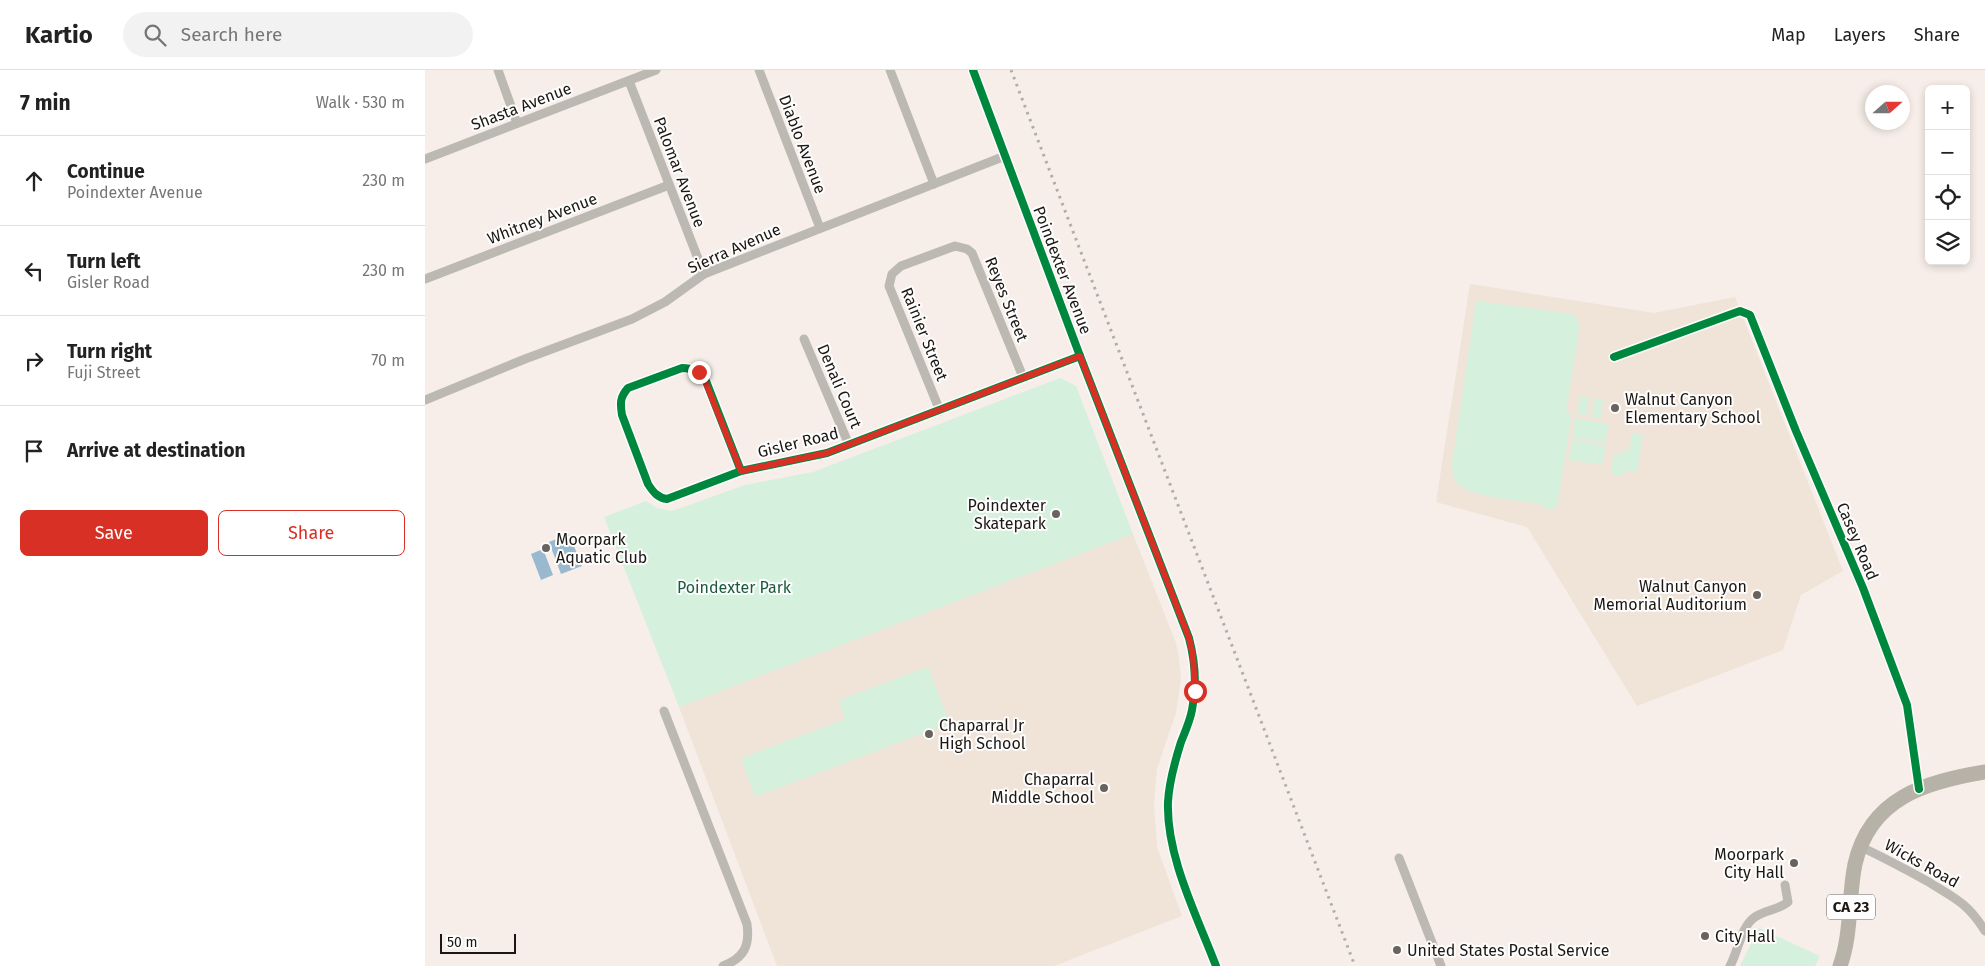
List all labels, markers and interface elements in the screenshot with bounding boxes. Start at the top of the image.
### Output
search box [123,12,473,57]
text: Kartio [25,21,93,49]
icon: search [141,21,169,49]
text: Search here [181,23,282,46]
text: Map [1771,24,1806,46]
text: Layers [1834,24,1886,46]
text: Share [1914,24,1960,46]
street label: Shasta Avenue [468,79,574,134]
north arrow [1865,85,1910,130]
map controls [1925,85,1970,265]
button: + [1925,85,1970,130]
text: 7 min [20,90,71,116]
street label: Diablo Avenue [775,92,830,196]
text: Walk · 530 m [316,93,405,112]
street label: Palomar Avenue [650,114,709,230]
button: − [1925,130,1970,175]
text: Continue [67,160,145,183]
icon: ahead [20,167,48,195]
text: 230 m [362,171,405,190]
button: locate [1925,175,1970,220]
text: Poindexter Avenue [67,183,203,202]
street label: Whitney Avenue [485,189,600,248]
street label: Poindexter Avenue [1029,203,1096,337]
street label: Sierra Avenue [685,219,784,277]
button: layers [1925,220,1970,265]
text: Turn left [67,250,141,273]
street label: Reyes Street [981,254,1032,345]
icon: left [20,257,48,285]
text: 230 m [362,261,405,280]
text: Gisler Road [67,273,150,292]
street label: Rainier Street [897,285,952,384]
text: Turn right [67,340,152,363]
street label: Denali Court [813,341,866,431]
icon: right [20,347,48,375]
text: 70 m [371,351,405,370]
route end [688,361,711,384]
text: Fuji Street [67,363,140,382]
place label: Walnut Canyon Elementary School [1625,390,1761,427]
marker: Walnut Canyon Elementary School [1609,402,1621,414]
street label: Gisler Road [756,423,841,462]
icon: arrive [20,437,48,465]
text: Arrive at destination [67,439,246,462]
place label: Poindexter Skatepark [968,496,1047,533]
street label: Casey Road [1833,500,1882,583]
marker: Poindexter Skatepark [1050,508,1062,520]
button: Save [20,510,208,556]
button: Share [218,510,405,556]
place label: Moorpark Aquatic Club [556,530,647,567]
marker: Moorpark Aquatic Club [540,542,552,554]
place label: Walnut Canyon Memorial Auditorium [1593,577,1747,614]
park label: Poindexter Park [677,578,792,597]
marker: Walnut Canyon Memorial Auditorium [1751,589,1763,601]
route start [1184,680,1207,703]
place label: Chaparral Jr High School [939,716,1026,753]
marker: Chaparral Jr High School [923,728,935,740]
place label: Chaparral Middle School [991,770,1094,807]
marker: Chaparral Middle School [1098,782,1110,794]
street label: Wicks Road [1881,835,1962,892]
place label: Moorpark City Hall [1714,845,1785,882]
marker: Moorpark City Hall [1788,857,1800,869]
road number: CA 23 [1827,894,1875,920]
place label: City Hall [1715,927,1775,946]
marker: City Hall [1699,930,1711,942]
scale bar [440,931,516,954]
text: 50 m [447,934,478,951]
place label: United States Postal Service [1407,941,1609,960]
marker: United States Postal Service [1391,944,1403,956]

